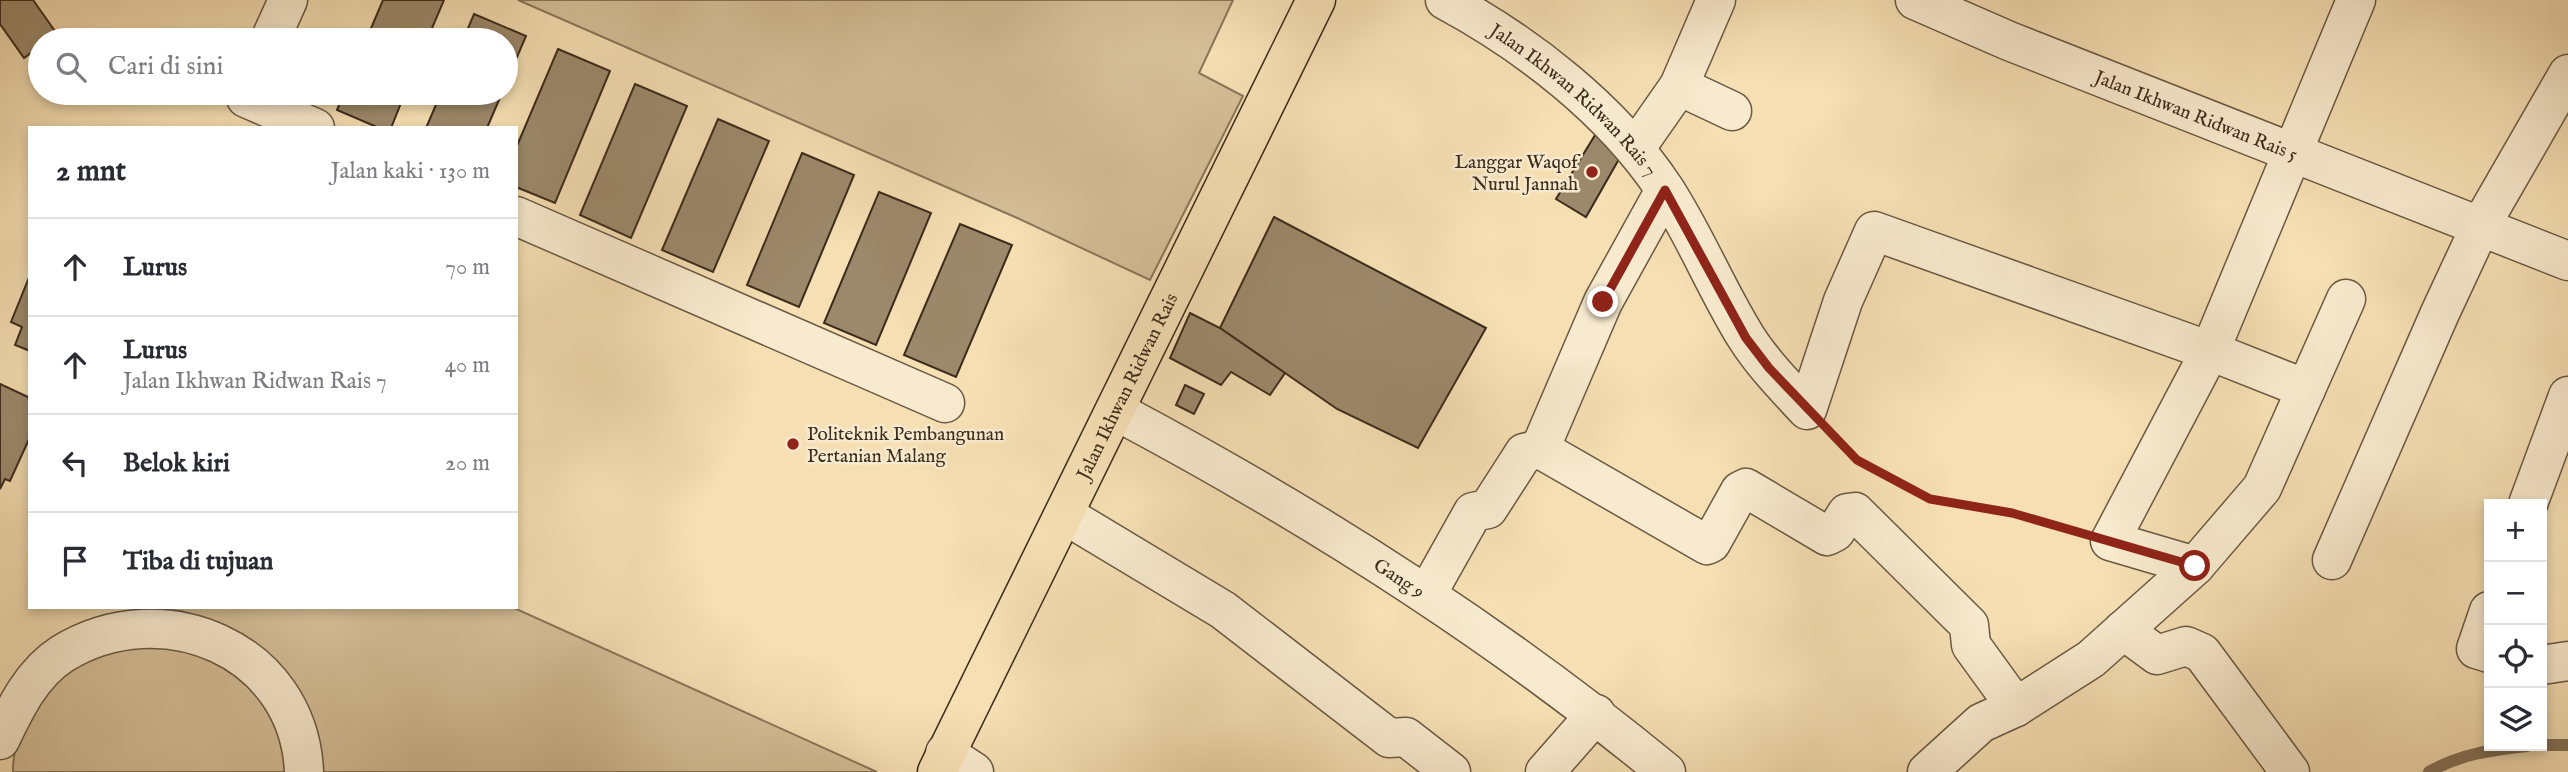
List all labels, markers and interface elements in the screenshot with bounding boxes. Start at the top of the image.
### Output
street label: Jalan Ikhwan Ridwan Rais 7 [1483,18,1662,181]
search box [28,28,518,105]
icon: search [52,48,90,86]
text: Cari di sini [108,50,223,83]
street label: Jalan Ikhwan Ridwan Rais 5 [2089,65,2301,167]
place label: Langgar Waqof Nurul Jannah [1455,151,1581,197]
text: 2 mnt [56,153,126,191]
text: Jalan kaki · 130 m [331,157,490,186]
marker: Langgar Waqof Nurul Jannah [1584,164,1600,180]
icon: ahead [56,248,94,286]
text: Lurus [123,251,187,284]
text: 70 m [445,253,490,282]
route end [1587,286,1618,317]
street label: Jalan Ikhwan Ridwan Rais [1071,290,1184,486]
text: Lurus [123,334,187,367]
icon: ahead [56,346,94,384]
text: 40 m [445,351,490,380]
text: Jalan Ikhwan Ridwan Rais 7 [123,367,387,396]
place label: Politeknik Pembangunan Pertanian Malang [807,423,1004,469]
marker: Politeknik Pembangunan Pertanian Malang [785,436,801,452]
icon: left [56,444,94,482]
text: Belok kiri [123,447,230,480]
text: 20 m [445,449,490,478]
map controls [2484,499,2547,751]
button: + [2484,499,2547,562]
icon: arrive [56,542,94,580]
text: Tiba di tujuan [123,545,273,578]
route start [2179,550,2210,581]
street label: Gang 9 [1369,554,1429,605]
button: − [2484,562,2547,625]
button: locate [2484,625,2547,688]
button: layers [2484,688,2547,751]

